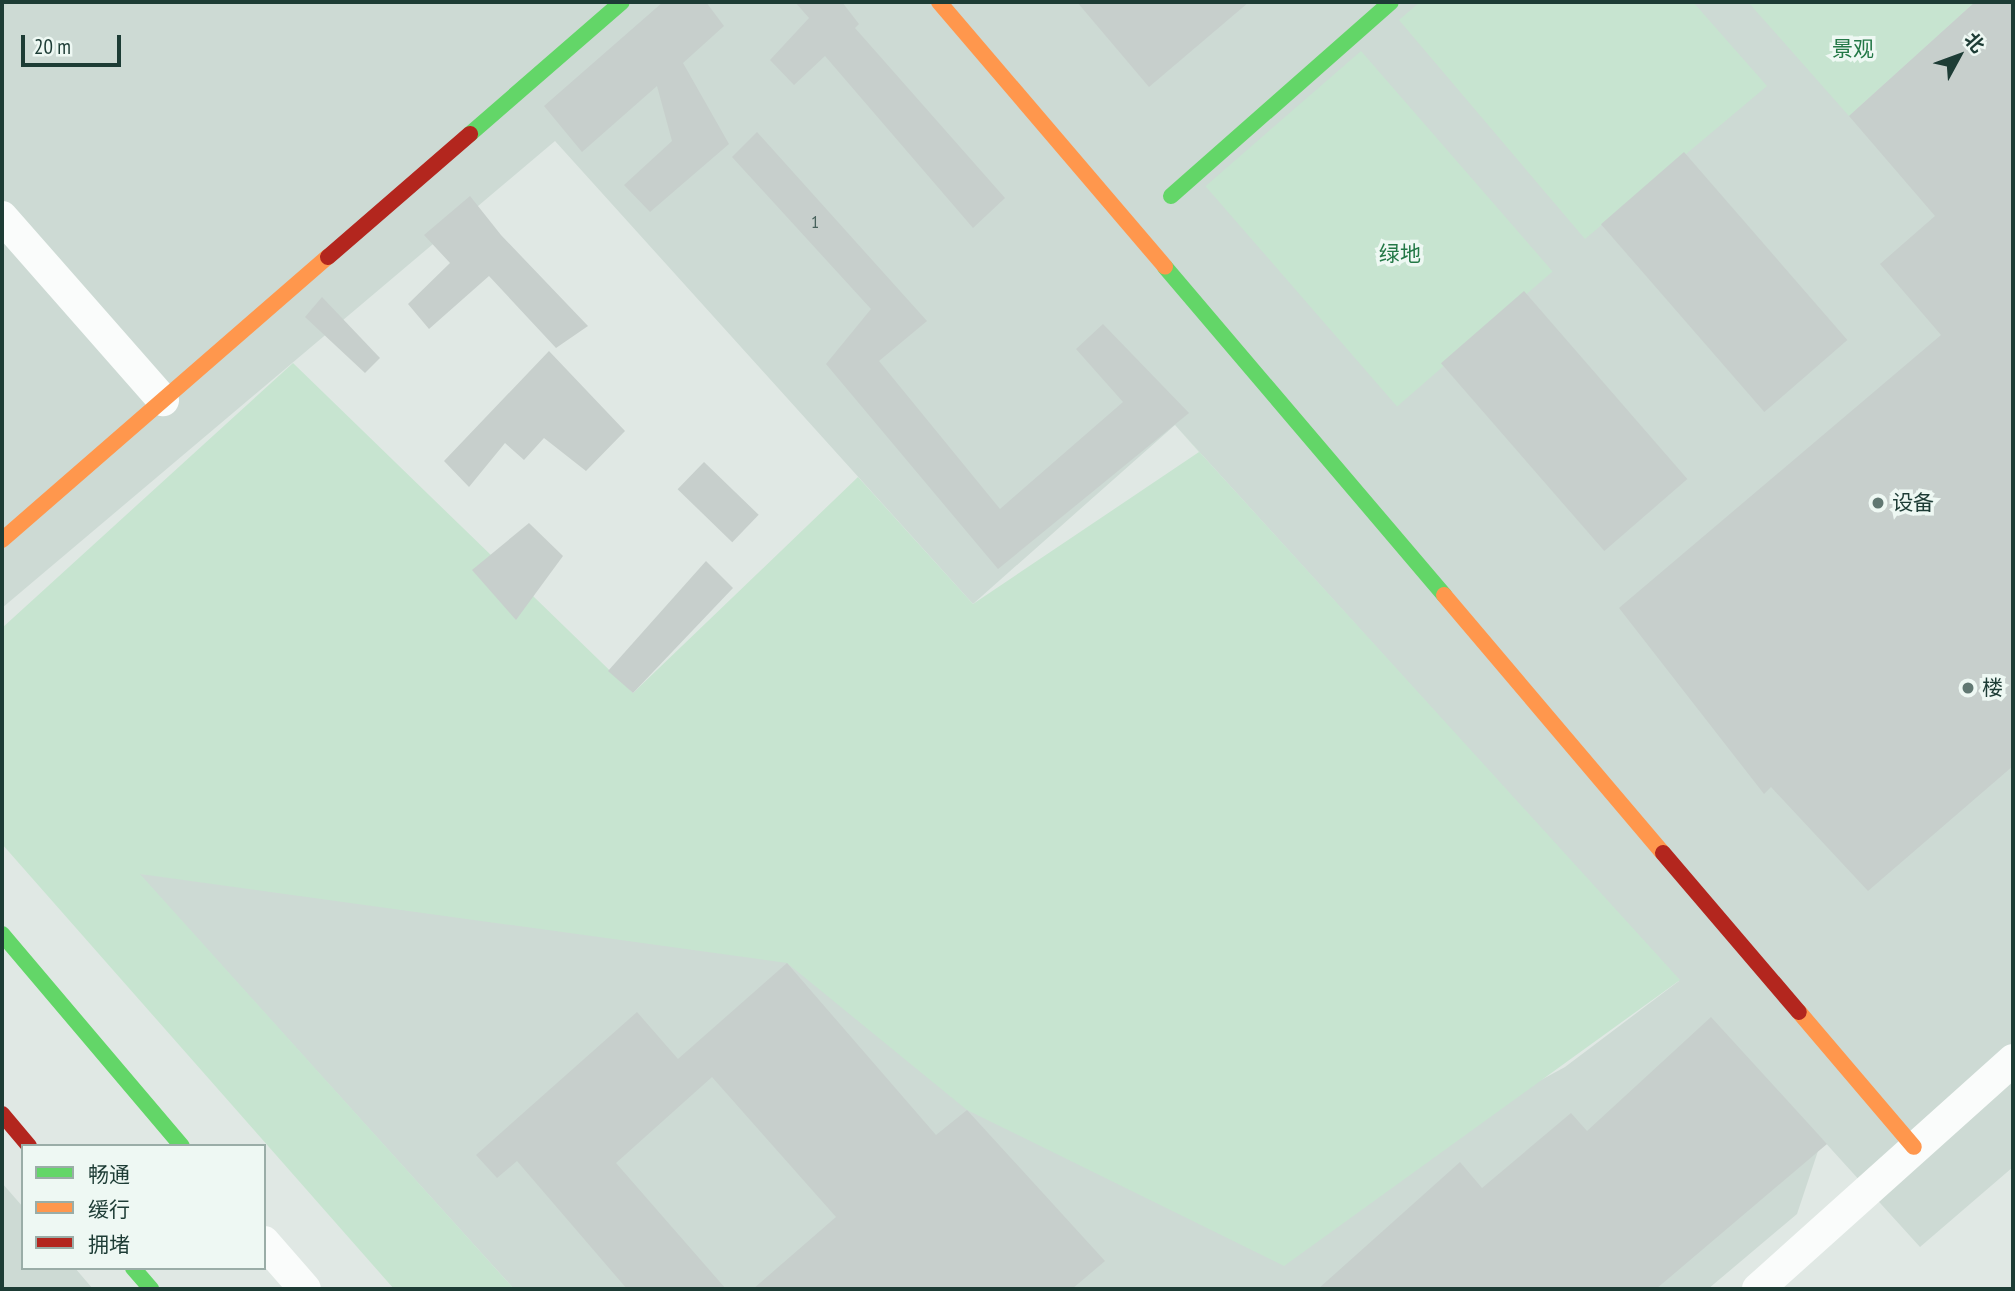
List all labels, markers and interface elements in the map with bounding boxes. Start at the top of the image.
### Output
scale bar [24,21,124,65]
north arrow [1924,21,1994,91]
text: 北 [1960,27,1990,57]
text: 20 m [34,33,71,60]
park label: 景观 [1832,36,1874,62]
house number: 1 [811,211,819,233]
park label: 绿地 [1379,241,1421,267]
place label: 设备 [1892,490,1934,516]
marker: 设备 [1870,495,1886,511]
place label: 楼 [1982,675,2003,701]
marker: 楼 [1960,680,1976,696]
legend [21,1144,266,1270]
text: 畅通 [88,1161,130,1188]
text: 缓行 [88,1196,130,1223]
text: 拥堵 [88,1231,130,1258]

